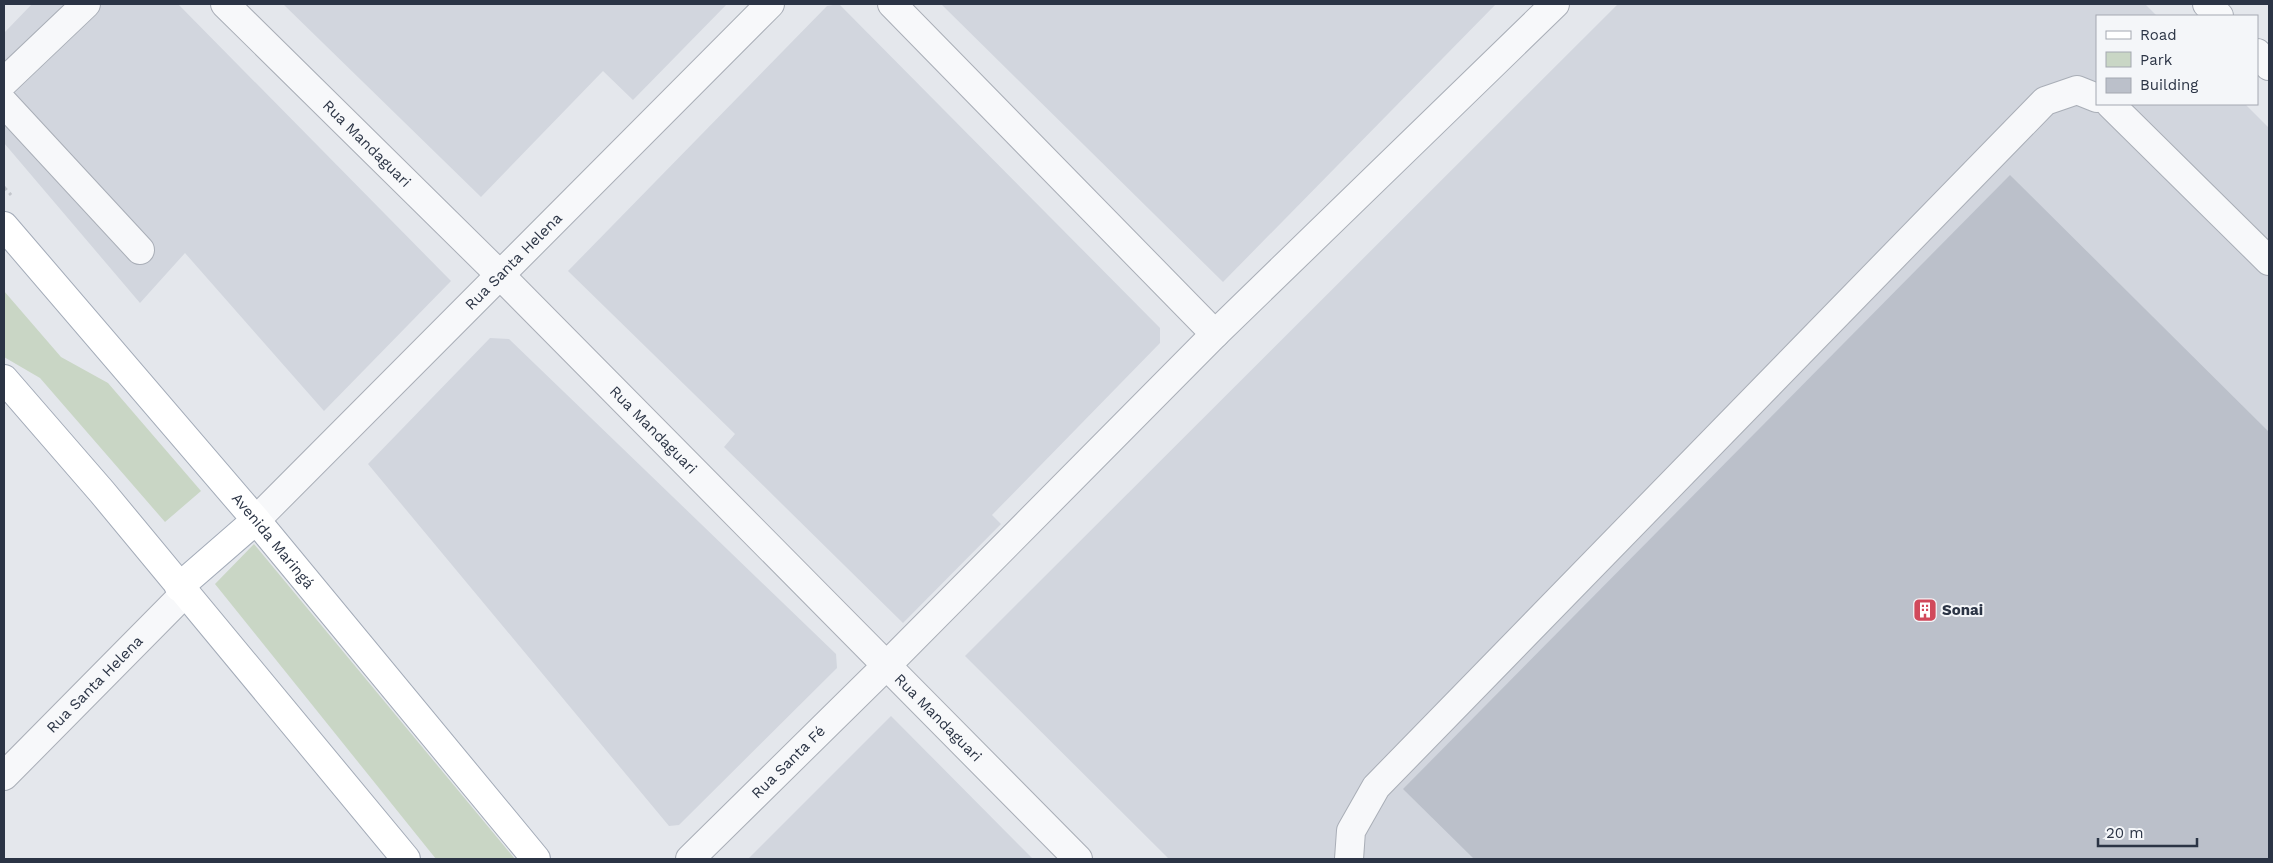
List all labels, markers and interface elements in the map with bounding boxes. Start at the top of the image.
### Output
legend [2096,15,2258,105]
text: Road [2140,26,2177,44]
text: Park [2140,51,2173,69]
text: Building [2140,76,2198,94]
street label: Rua Mandaguari [319,96,415,191]
street label: Rua Santa Helena [461,209,566,314]
street label: Rua Mandaguari [606,382,701,478]
street label: Avenida Maringá [228,489,318,593]
building icon: Sonai [1912,597,1938,623]
place label: Sonai [1942,601,1983,619]
street label: Rua Santa Helena [43,631,147,737]
street label: Rua Mandaguari [891,670,986,766]
street label: Rua Santa Fé [748,722,829,802]
scale bar [2098,816,2197,848]
text: 20 m [2106,824,2144,842]

